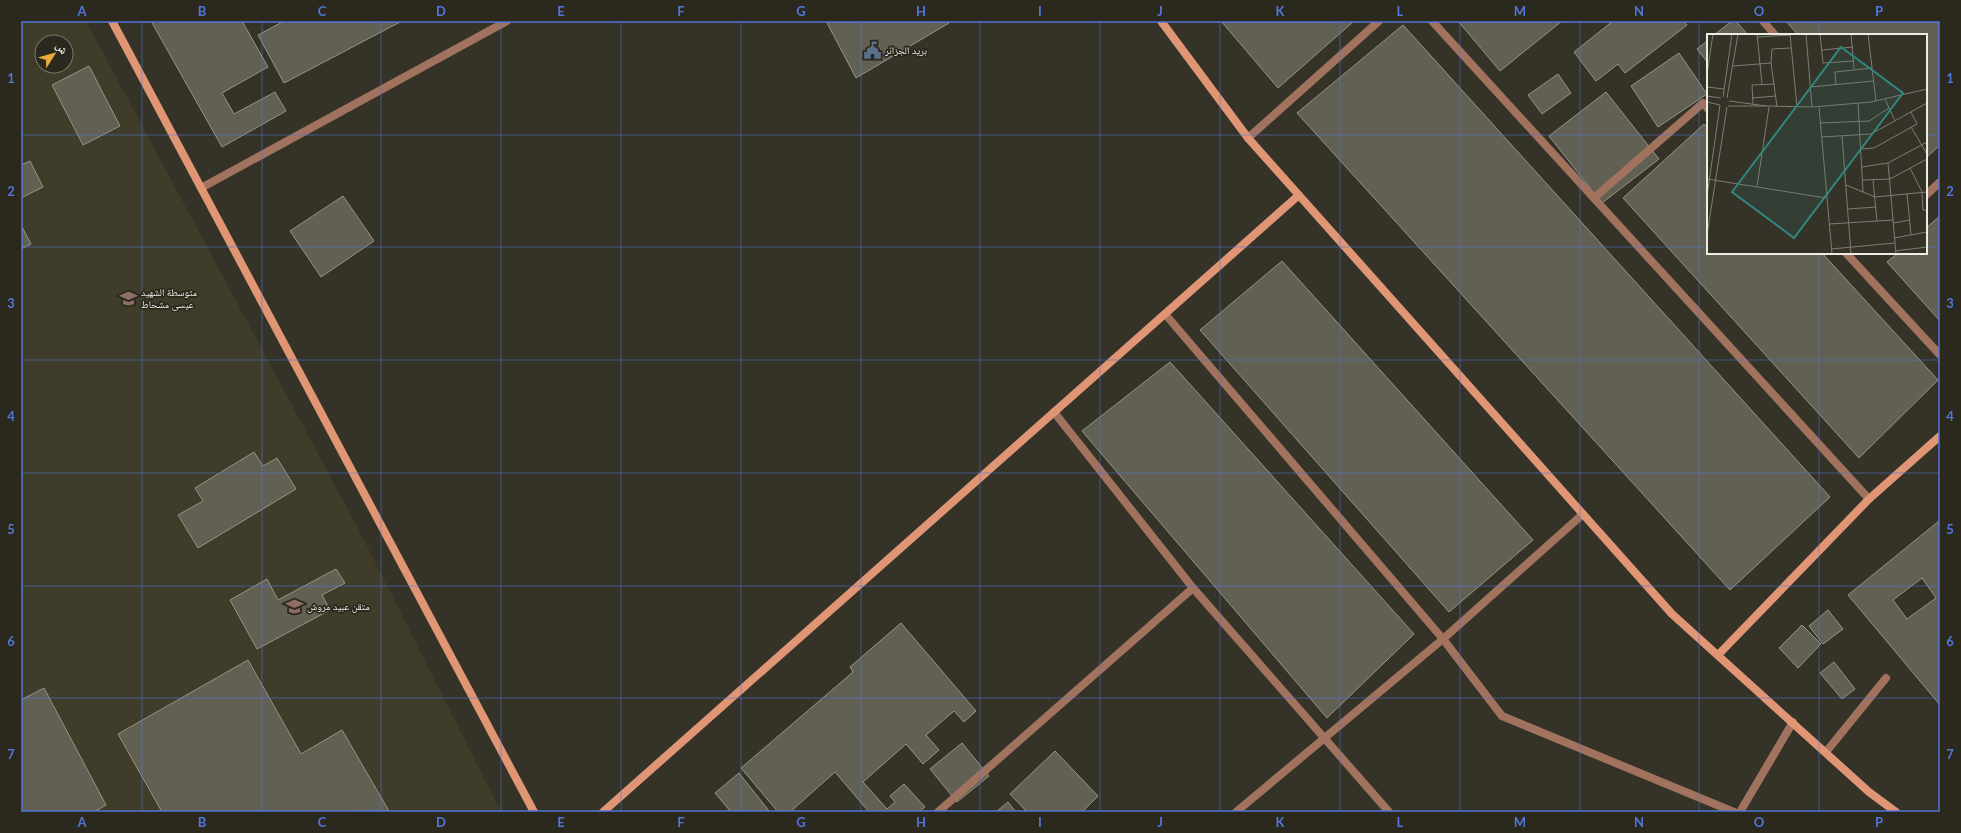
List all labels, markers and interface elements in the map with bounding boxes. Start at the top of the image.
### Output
text: A [76,3,87,19]
text: B [198,3,207,19]
text: C [318,3,327,19]
text: D [436,3,446,19]
text: E [557,3,565,19]
text: F [677,3,685,19]
text: G [796,3,806,19]
text: H [916,3,926,19]
text: I [1038,3,1042,19]
text: J [1157,3,1163,19]
text: K [1276,3,1286,19]
text: L [1397,3,1404,19]
text: M [1514,3,1526,19]
text: N [1634,3,1644,19]
text: O [1754,3,1765,19]
text: P [1875,3,1883,19]
north arrow [34,34,74,74]
inset map [1707,34,1927,254]
text: ش [52,39,71,58]
public building icon: بريد الجزائر [862,40,882,60]
place label: بريد الجزائر [884,44,927,56]
text: 1 [7,70,15,86]
text: 1 [1946,70,1954,86]
text: 2 [7,183,15,199]
text: 2 [1946,183,1954,199]
place label: متوسطة الشهيد عيسى مشحاط [141,286,198,311]
school or university icon: متوسطة الشهيد عيسى مشحاط [118,288,138,308]
text: 3 [7,295,15,311]
text: 3 [1946,295,1954,311]
text: 4 [7,408,15,424]
text: 4 [1946,408,1954,424]
text: 5 [7,521,15,537]
text: 5 [1946,521,1954,537]
school or university icon: متقن عبيد مروش [284,596,304,616]
place label: متقن عبيد مروش [307,600,370,613]
text: 6 [7,633,15,649]
text: 6 [1946,633,1954,649]
text: 7 [7,746,15,762]
text: 7 [1946,746,1954,762]
text: A [76,814,87,830]
text: B [198,814,207,830]
text: C [318,814,327,830]
text: D [436,814,446,830]
text: E [557,814,565,830]
text: F [677,814,685,830]
text: G [796,814,806,830]
text: H [916,814,926,830]
text: I [1038,814,1042,830]
text: J [1157,814,1163,830]
text: K [1276,814,1286,830]
text: L [1397,814,1404,830]
text: M [1514,814,1526,830]
text: N [1634,814,1644,830]
text: O [1754,814,1765,830]
text: P [1875,814,1883,830]

